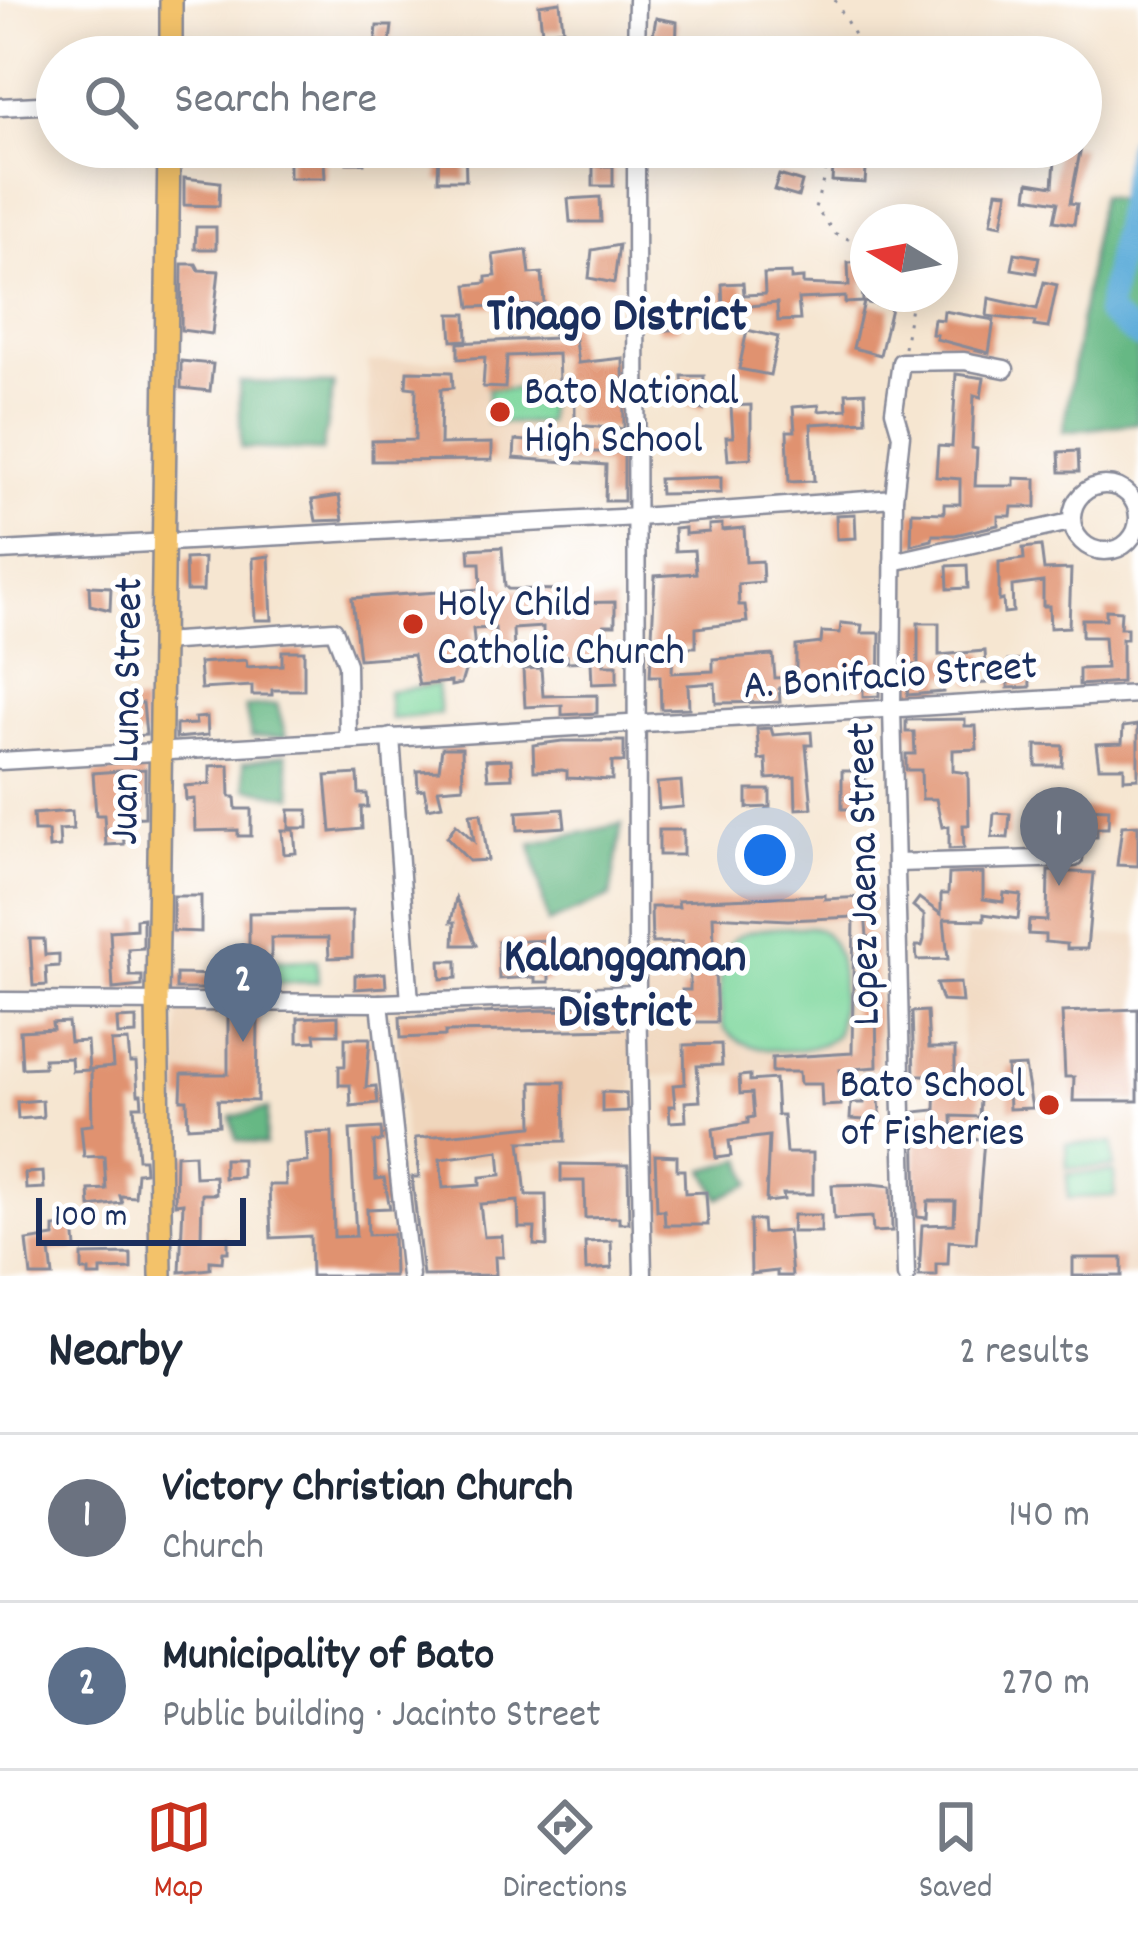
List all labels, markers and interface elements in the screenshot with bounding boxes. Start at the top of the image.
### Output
search box [36,36,1102,168]
icon: search [78,69,144,135]
text: Search here [174,70,377,134]
north arrow [850,204,958,312]
district label: Tinago District [486,285,748,354]
place label: Bato National High School [524,365,739,473]
marker: Bato National High School [487,399,513,425]
street label: Juan Luna Street [98,577,162,846]
place label: Holy Child Catholic Church [437,577,685,685]
marker: Holy Child Catholic Church [400,611,426,637]
street label: A. Bonifacio Street [741,639,1040,719]
street label: Lopez Jaena Street [834,722,900,1026]
pin: 1 [1020,787,1098,886]
your location [735,825,795,885]
district label: Kalanggaman District [503,926,747,1050]
pin: 2 [204,943,282,1042]
place label: Bato School of Fisheries [840,1058,1025,1166]
marker: Bato School of Fisheries [1036,1092,1062,1118]
scale bar [36,1192,246,1245]
text: 100 m [54,1195,127,1242]
text: Nearby [48,1318,181,1390]
text: 2 results [959,1327,1090,1382]
text: Victory Christian Church [162,1458,573,1522]
text: 1 [83,1490,91,1545]
text: 140 m [1008,1490,1090,1545]
text: Church [162,1522,264,1577]
text: Municipality of Bato [162,1626,494,1690]
text: 2 [78,1658,96,1713]
text: 270 m [1001,1658,1090,1713]
text: Public building · Jacinto Street [162,1690,601,1745]
tab: Map [146,1794,212,1913]
tab: Directions [503,1794,628,1913]
tab: Saved [919,1794,992,1913]

